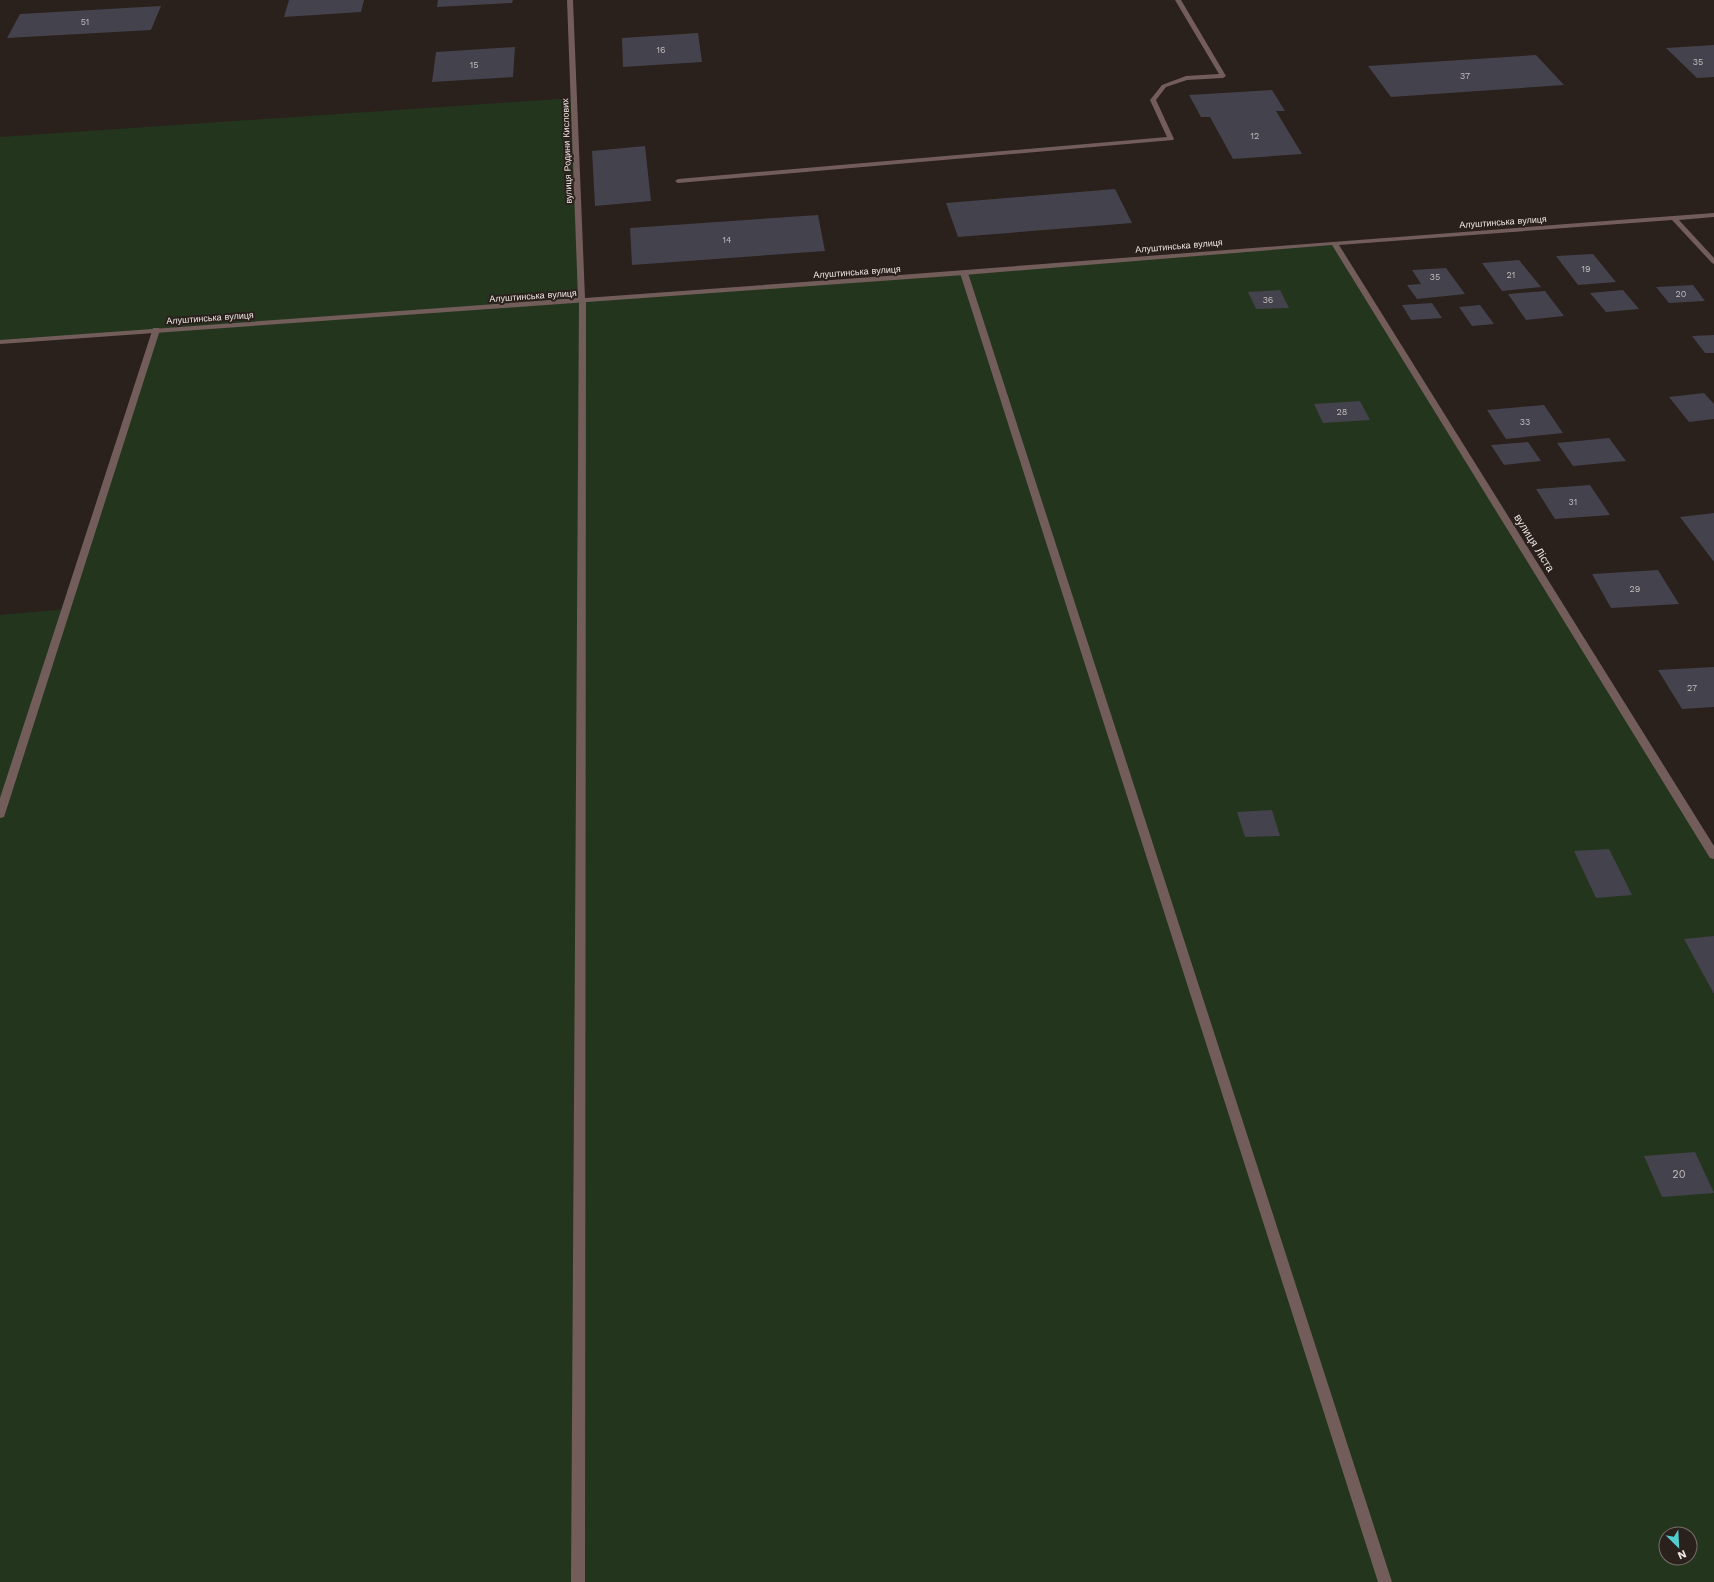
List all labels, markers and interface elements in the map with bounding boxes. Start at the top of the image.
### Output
house number: 51 [81,17,89,27]
house number: 16 [657,45,665,55]
house number: 35 [1693,57,1703,67]
house number: 15 [470,60,478,70]
house number: 37 [1460,71,1470,81]
street label: вулиця Родини Кислових [560,98,574,204]
house number: 12 [1251,131,1259,141]
street label: Алуштинська вулиця [1459,214,1547,230]
house number: 14 [722,235,732,245]
street label: Алуштинська вулиця [1135,237,1223,255]
street label: Алуштинська вулиця [813,264,901,280]
house number: 19 [1581,264,1591,274]
house number: 21 [1507,270,1515,280]
house number: 35 [1430,272,1440,282]
street label: Алуштинська вулиця [489,288,577,304]
house number: 20 [1676,289,1687,299]
house number: 36 [1263,295,1273,305]
street label: Алуштинська вулиця [166,310,254,326]
house number: 28 [1337,407,1347,417]
house number: 33 [1520,417,1530,427]
house number: 31 [1569,497,1577,507]
street label: вулиця Ліста [1511,512,1557,575]
house number: 29 [1630,584,1640,594]
house number: 27 [1687,683,1697,693]
house number: 20 [1672,1168,1686,1181]
north arrow [1658,1526,1698,1566]
text: N [1675,1547,1688,1562]

